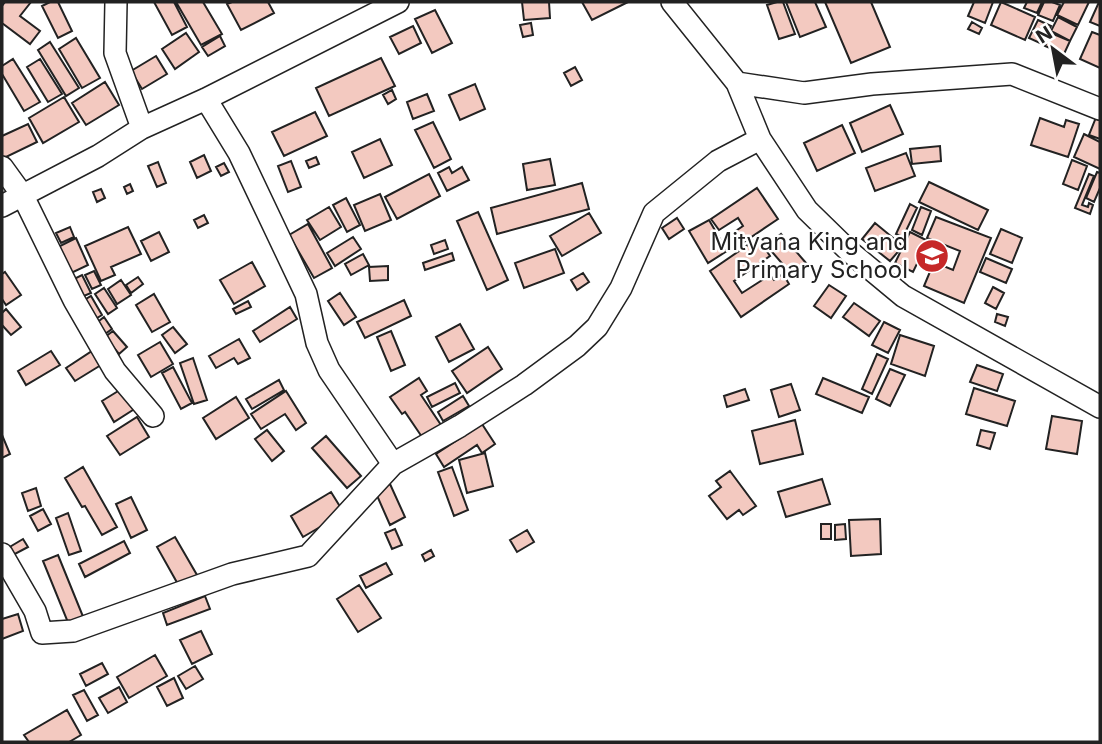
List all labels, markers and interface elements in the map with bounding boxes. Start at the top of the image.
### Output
north arrow [1018,14,1088,84]
text: N [1032,21,1056,49]
place label: Mityana King and Primary School [711,227,908,284]
school or university icon: Mityana King and Primary School [913,237,951,275]

